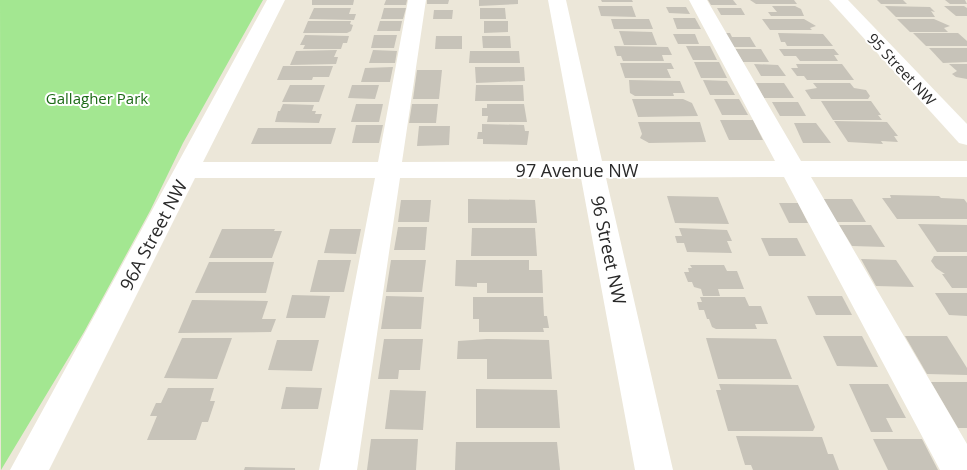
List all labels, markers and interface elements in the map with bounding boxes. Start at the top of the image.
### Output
street label: 95 Street NW [863,29,941,110]
park label: Gallagher Park [46,88,148,108]
street label: 97 Avenue NW [516,158,639,182]
street label: 96A Street NW [114,175,192,294]
street label: 96 Street NW [586,194,632,307]

